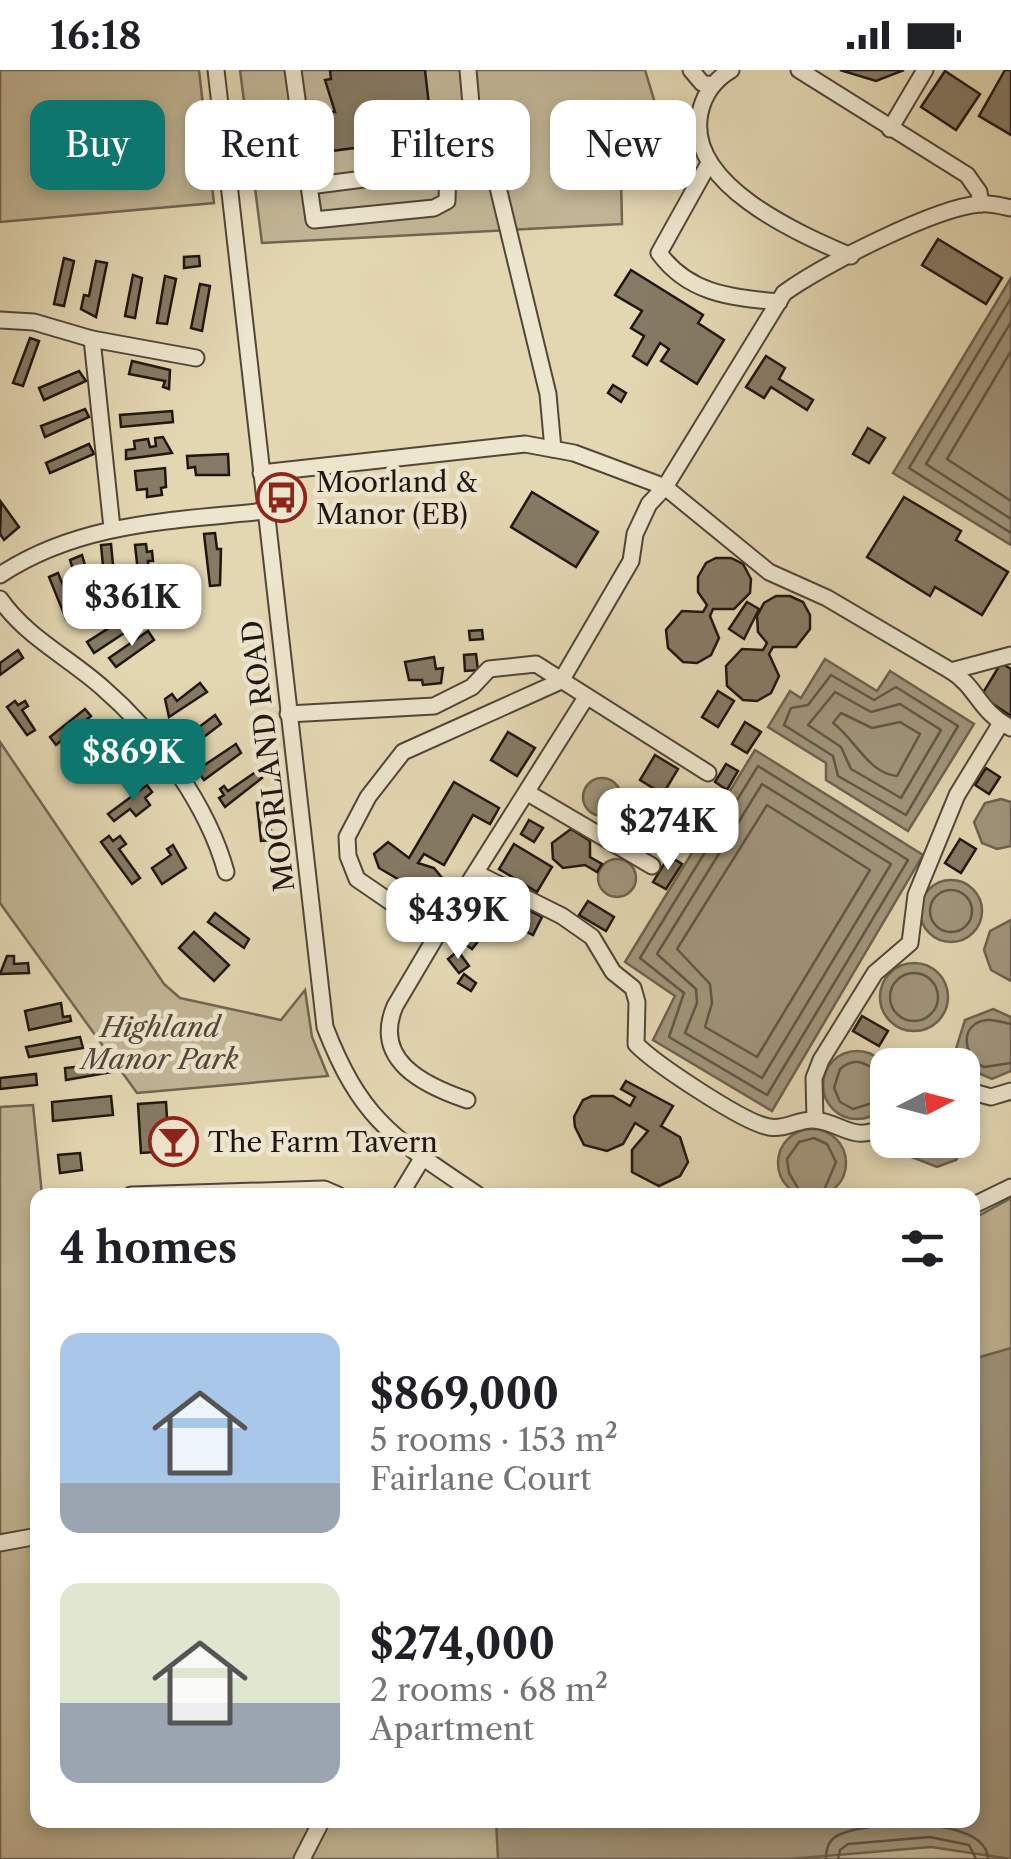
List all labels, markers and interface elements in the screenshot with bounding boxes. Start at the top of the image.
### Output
text: 16:18 [50,12,142,59]
chip: Buy [30,100,165,190]
chip: Rent [185,100,334,190]
chip: Filters [354,100,530,190]
chip: New [550,100,696,190]
place label: Moorland & Manor (EB) [316,465,478,531]
bus stop icon: Moorland & Manor (EB) [255,472,307,524]
pin: $361K [62,564,202,649]
text: $361K [84,577,180,616]
street label: MOORLAND ROAD [234,618,302,894]
pin: $869K [63,719,203,804]
text: $869K [82,732,184,771]
pin: $274K [598,788,738,873]
text: $274K [620,801,716,840]
pin: $439K [388,877,528,962]
text: $439K [408,890,508,929]
park label: Highland Manor Park [79,1010,239,1076]
north arrow [870,1048,980,1158]
map controls [870,1048,980,1158]
bar icon: The Farm Tavern [147,1116,199,1168]
place label: The Farm Tavern [208,1125,438,1159]
icon: filters [895,1221,950,1276]
text: 4 homes [60,1222,237,1274]
text: $869,000 [370,1368,559,1420]
icon: home [140,1373,260,1493]
text: 5 rooms · 153 m² [370,1420,618,1459]
text: Fairlane Court [370,1459,591,1498]
text: $274,000 [370,1618,555,1670]
icon: home [140,1623,260,1743]
text: 2 rooms · 68 m² [370,1670,608,1709]
text: Apartment [370,1709,534,1748]

